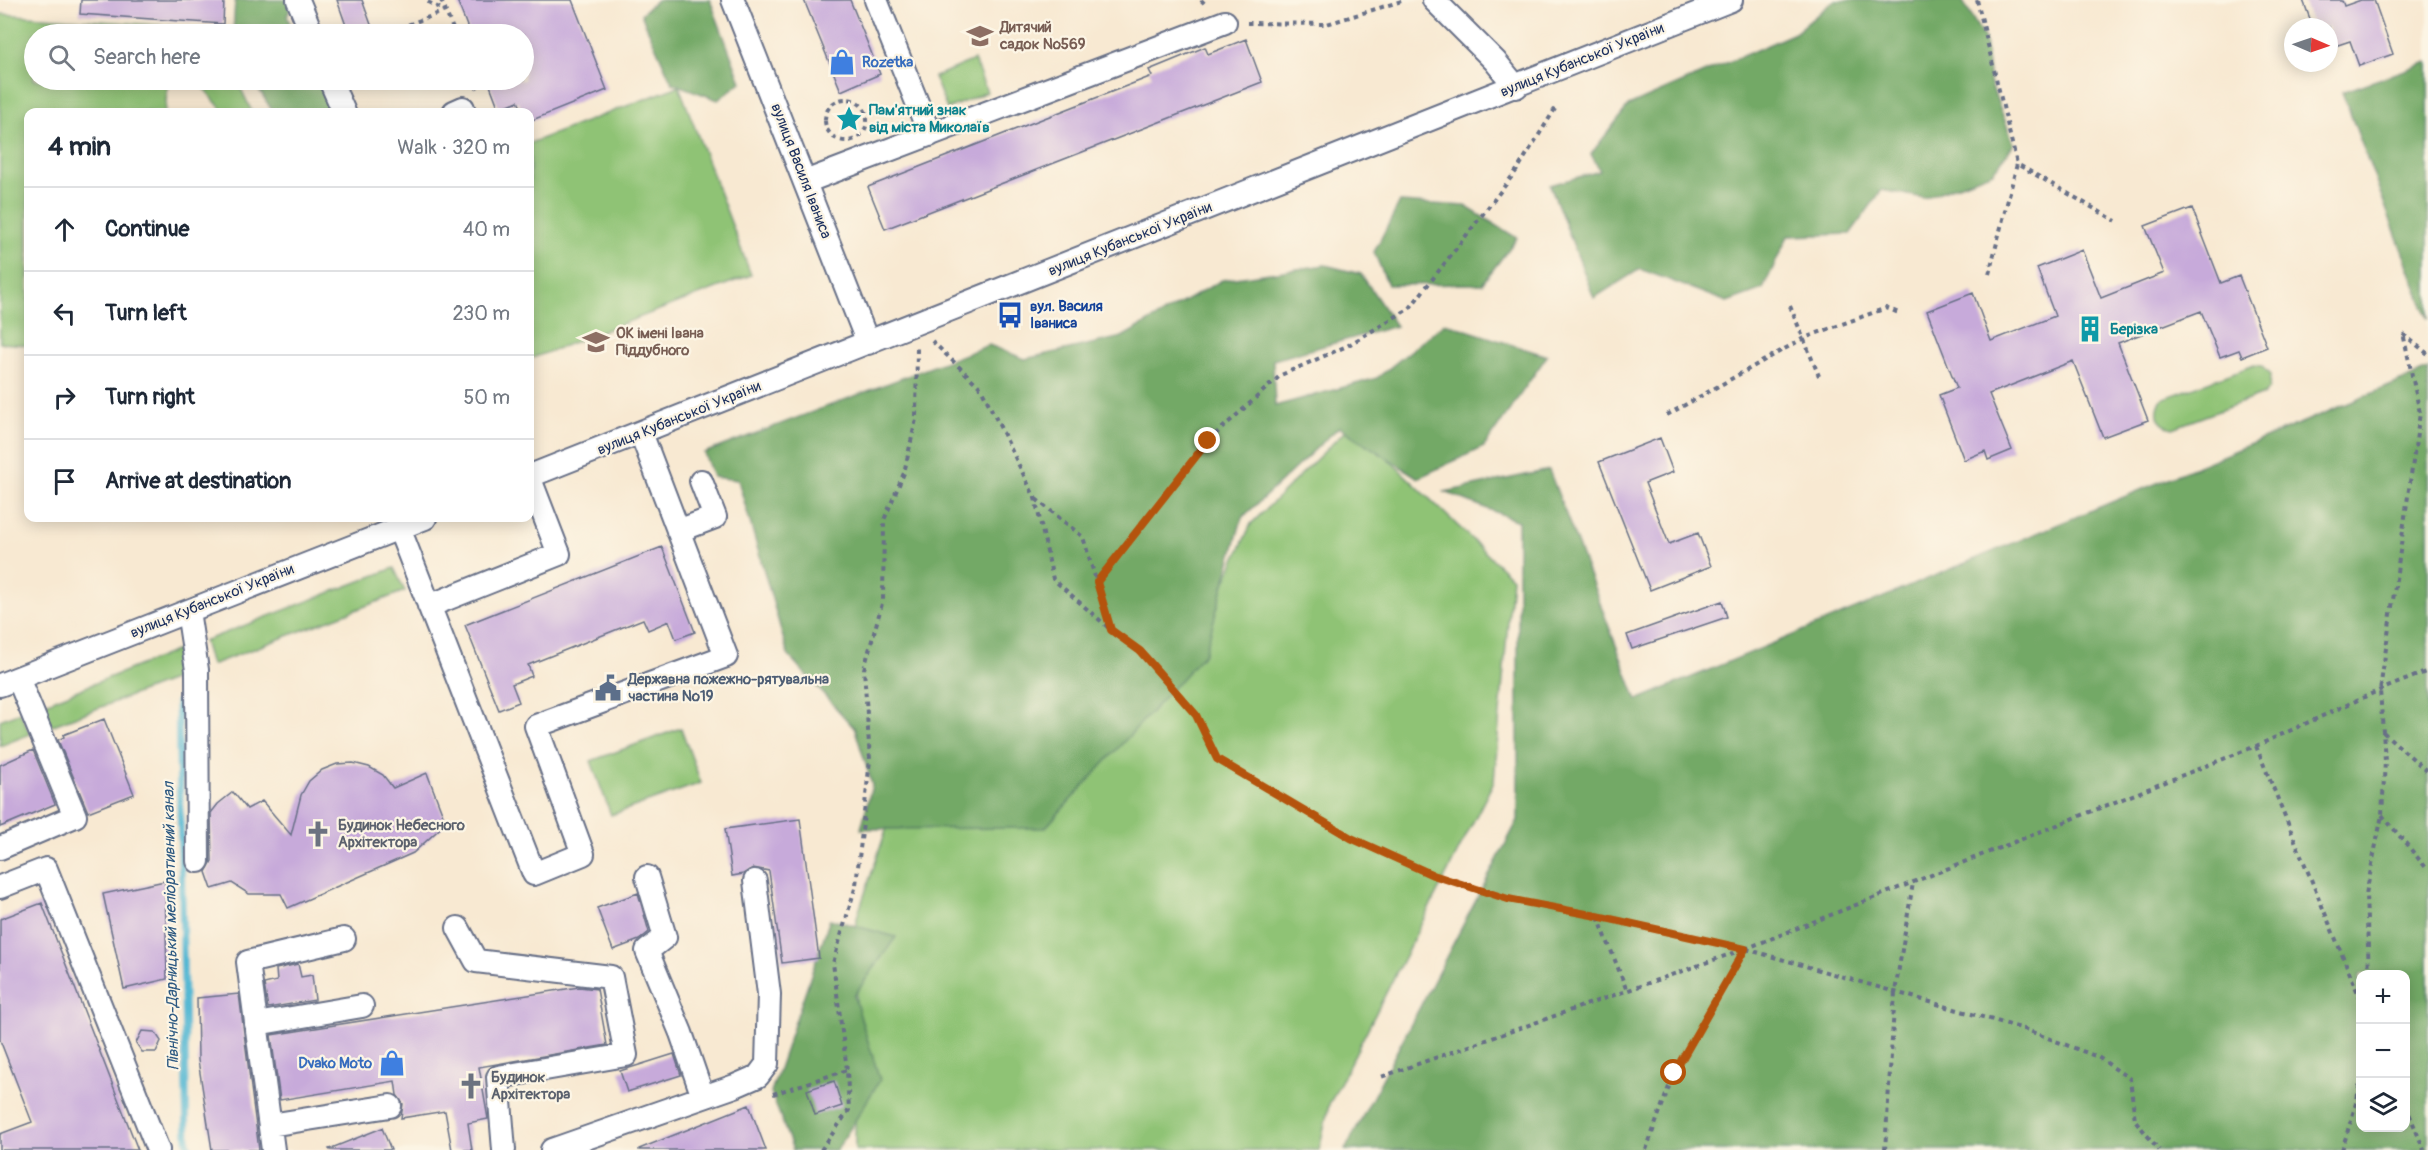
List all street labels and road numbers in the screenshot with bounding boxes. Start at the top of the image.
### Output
street label: вулиця Кубанської України [1497,18,1667,102]
street label: вулиця Василя Іваниса [766,101,836,241]
street label: вулиця Кубанської України [1045,197,1215,281]
street label: вулиця Кубанської України [594,376,764,460]
street label: вулиця Кубанської України [127,559,297,643]

